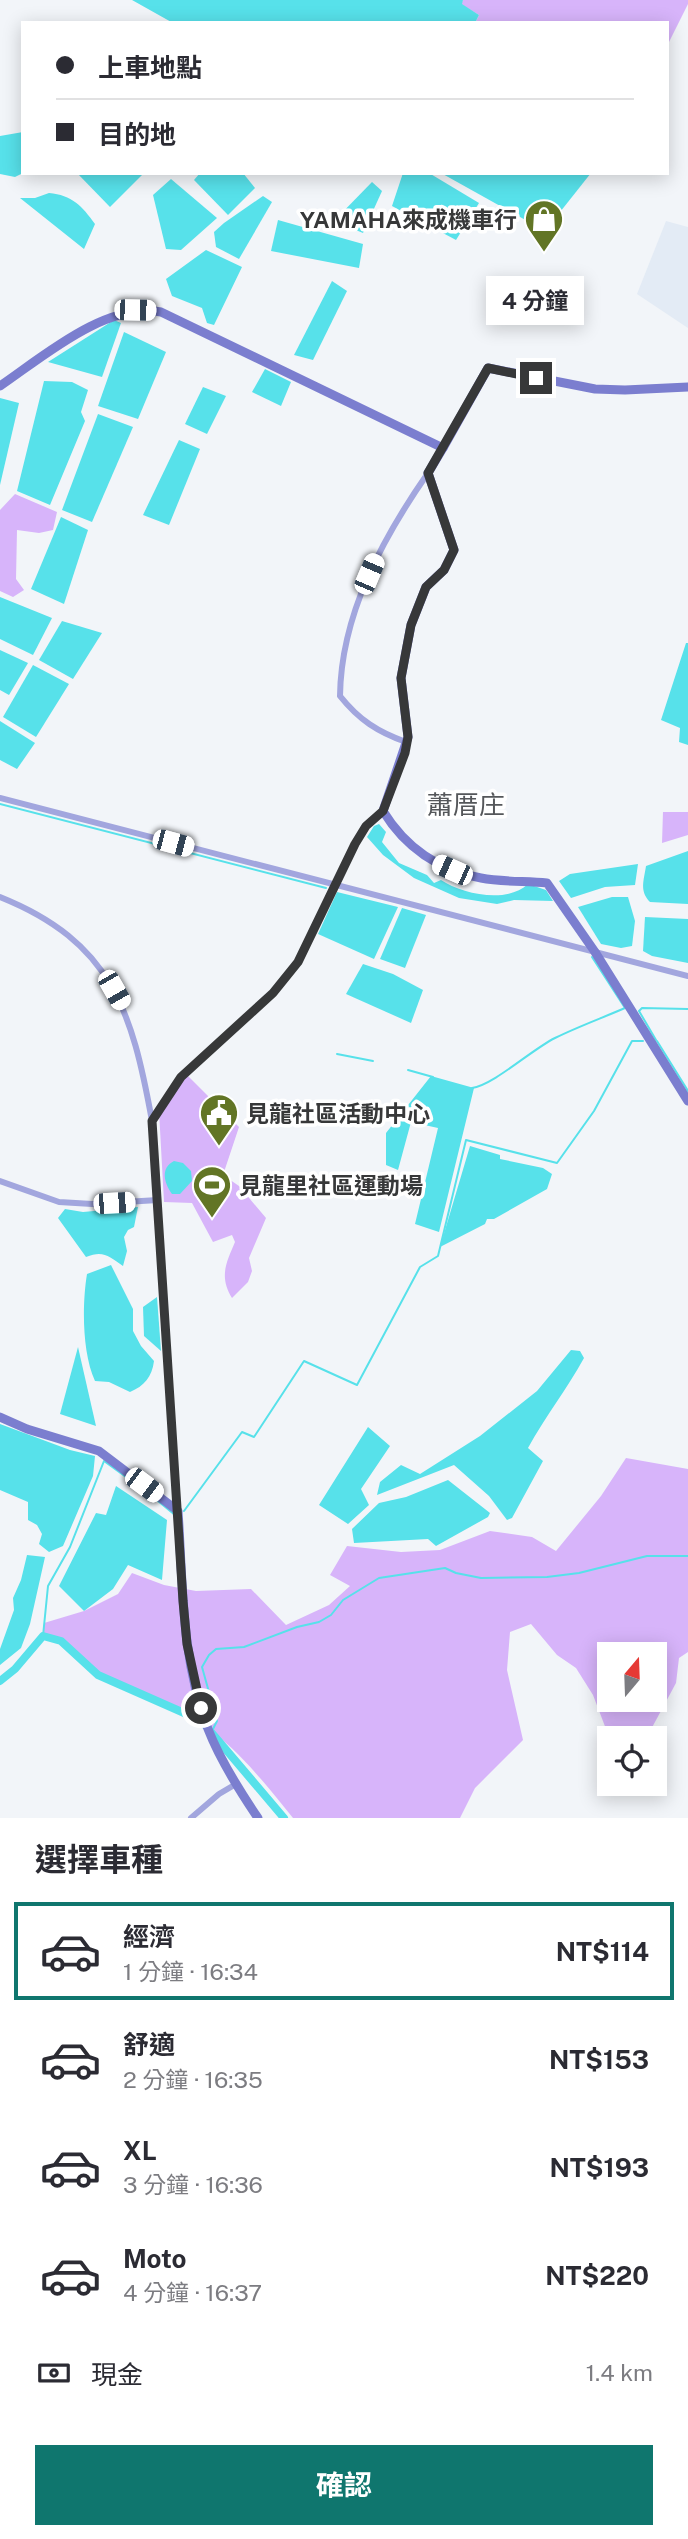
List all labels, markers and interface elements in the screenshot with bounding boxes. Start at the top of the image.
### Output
text: 上車地點 [98,52,202,83]
text: 目的地 [98,119,176,150]
shop icon: YAMAHA來成機車行 [523,198,565,253]
place label: YAMAHA來成機車行 [300,206,517,233]
callout: 4 分鐘 [487,276,585,326]
text: 4 分鐘 [502,287,568,314]
car [114,299,157,321]
route end [520,362,552,394]
car [352,551,387,597]
district label: 蕭厝庄 [427,789,505,820]
car [150,827,197,859]
car [429,852,476,888]
car [95,967,134,1013]
public building icon: 見龍社區活動中心 [198,1092,240,1147]
place label: 見龍社區活動中心 [246,1100,430,1127]
sports icon: 見龍里社區運動場 [191,1164,233,1219]
place label: 見龍里社區運動場 [239,1172,423,1199]
car [93,1191,136,1215]
car [121,1464,168,1506]
north arrow [597,1642,667,1712]
map controls [597,1642,667,1796]
route start [185,1692,217,1724]
button: locate [597,1726,667,1796]
text: 選擇車種 [35,1841,163,1878]
icon: car [39,1920,102,1983]
text: 經濟 [123,1921,175,1952]
text: NT$114 [556,1936,649,1967]
text: 1 分鐘 · 16:34 [123,1958,258,1985]
icon: car [39,2028,102,2091]
text: 舒適 [123,2029,175,2060]
text: NT$153 [549,2044,649,2075]
text: 2 分鐘 · 16:35 [123,2066,263,2093]
text: XL [123,2135,157,2166]
icon: car [39,2136,102,2199]
text: NT$193 [549,2152,649,2183]
text: 3 分鐘 · 16:36 [123,2171,263,2198]
text: Moto [123,2243,186,2274]
icon: car [39,2244,102,2307]
text: NT$220 [545,2260,649,2291]
text: 4 分鐘 · 16:37 [123,2279,262,2306]
icon: cash [35,2354,73,2392]
text: 現金 [91,2359,143,2390]
text: 1.4 km [586,2359,653,2386]
button: 確認 [35,2445,653,2525]

